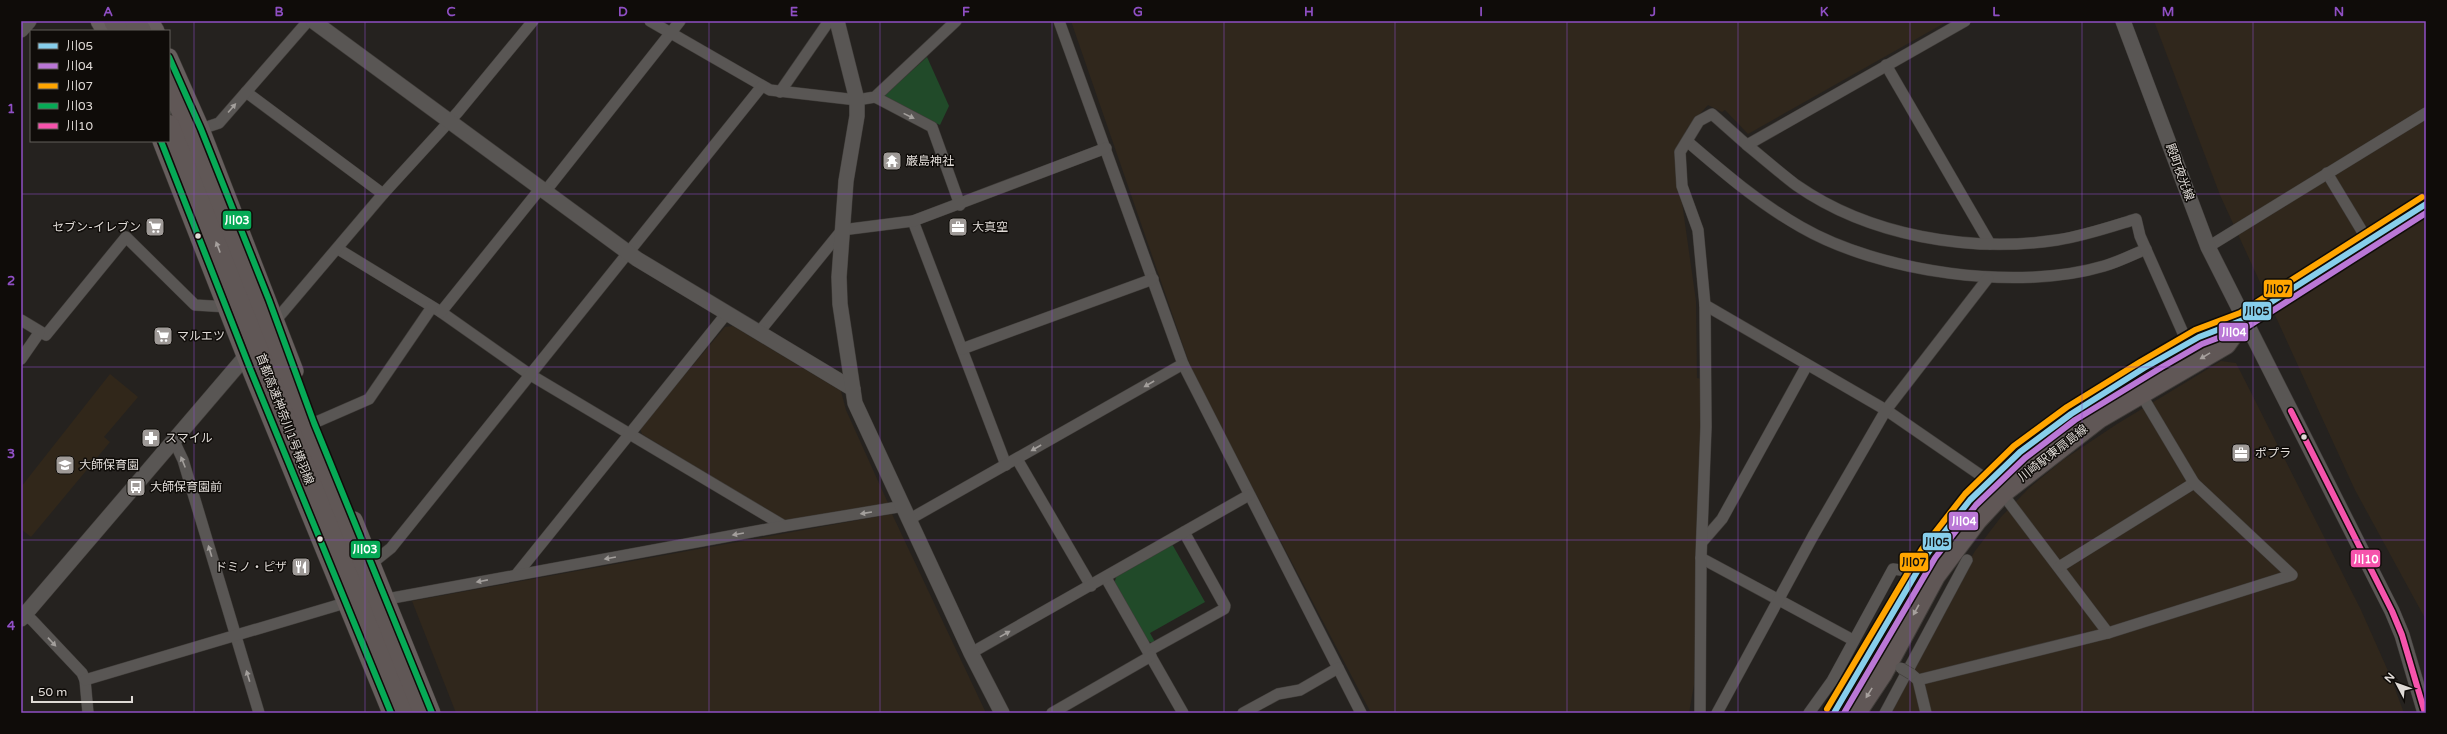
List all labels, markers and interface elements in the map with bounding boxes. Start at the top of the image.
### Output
text: A [103,4,113,20]
text: B [274,4,284,20]
text: C [446,4,456,20]
text: D [618,4,628,20]
text: E [790,4,798,20]
text: F [962,4,970,20]
text: G [1133,4,1143,20]
text: H [1304,4,1314,20]
text: I [1479,4,1483,20]
text: J [1649,4,1656,20]
text: K [1820,4,1829,20]
text: L [1992,4,2000,20]
text: M [2162,4,2174,20]
text: N [2334,4,2344,20]
legend [30,30,170,142]
text: 川05 [66,39,93,53]
text: 川04 [66,59,94,73]
text: 川07 [66,79,93,93]
text: 川03 [66,99,93,113]
text: 1 [7,101,15,117]
one-way arrow [227,103,236,113]
one-way arrow [903,113,915,119]
text: 川10 [66,119,94,133]
street label: 殿町夜光線 [2163,141,2197,203]
temple icon: 巌島神社 [881,150,903,172]
place label: 巌島神社 [906,154,954,168]
line badge: 川03 [222,210,252,230]
text: 川03 [225,214,249,227]
supermarket icon: セブン-イレブン [144,216,166,238]
office icon: 大真空 [947,216,969,238]
place label: セブン-イレブン [52,220,141,234]
place label: 大真空 [972,220,1008,234]
unlabelled marker [193,231,203,241]
one-way arrow [214,240,220,252]
text: 2 [7,273,15,289]
line badge: 川07 [2263,279,2293,298]
text: 川07 [2266,283,2290,296]
line badge: 川05 [2242,301,2272,321]
text: 川05 [2245,305,2269,318]
line badge: 川04 [2218,322,2249,342]
supermarket icon: マルエツ [152,325,174,347]
text: 川04 [2222,326,2246,339]
place label: マルエツ [177,329,225,343]
street label: 首都高速神奈川1号横羽線 [253,351,317,487]
one-way arrow [2199,352,2211,359]
one-way arrow [1143,380,1155,387]
street label: 川崎駅東扇島線 [2016,422,2090,484]
pharmacy icon: スマイル [140,427,162,449]
place label: スマイル [165,431,213,445]
unlabelled marker [2299,432,2309,442]
office icon: ポプラ [2230,442,2252,464]
one-way arrow [1030,444,1042,451]
text: 3 [7,446,15,462]
place label: ポプラ [2255,446,2291,460]
school or university icon: 大師保育園 [54,454,76,476]
one-way arrow [180,457,186,468]
place label: 大師保育園 [79,458,139,472]
bus stop icon: 大師保育園前 [125,476,147,498]
place label: 大師保育園前 [150,480,222,494]
one-way arrow [860,510,872,516]
line badge: 川04 [1948,511,1979,531]
text: 川04 [1952,515,1976,528]
one-way arrow [731,532,744,538]
line badge: 川05 [1922,532,1952,551]
unlabelled marker [315,534,325,544]
text: 川05 [1925,536,1949,549]
line badge: 川03 [350,540,381,559]
text: 川03 [353,543,377,556]
one-way arrow [207,545,213,557]
line badge: 川10 [2350,549,2381,568]
line badge: 川07 [1899,552,1929,572]
text: 川10 [2354,553,2378,566]
one-way arrow [604,555,616,561]
restaurant icon: ドミノ・ピザ [290,556,312,578]
text: 川07 [1902,556,1926,569]
place label: ドミノ・ピザ [215,560,287,574]
one-way arrow [476,578,488,584]
one-way arrow [1913,604,1920,616]
text: 4 [7,618,16,634]
one-way arrow [999,631,1011,637]
one-way arrow [48,636,57,647]
north arrow [2377,664,2417,704]
one-way arrow [245,669,251,681]
text: N [2382,670,2398,685]
scale bar [32,678,132,704]
text: 50 m [38,685,67,699]
one-way arrow [1865,688,1873,698]

